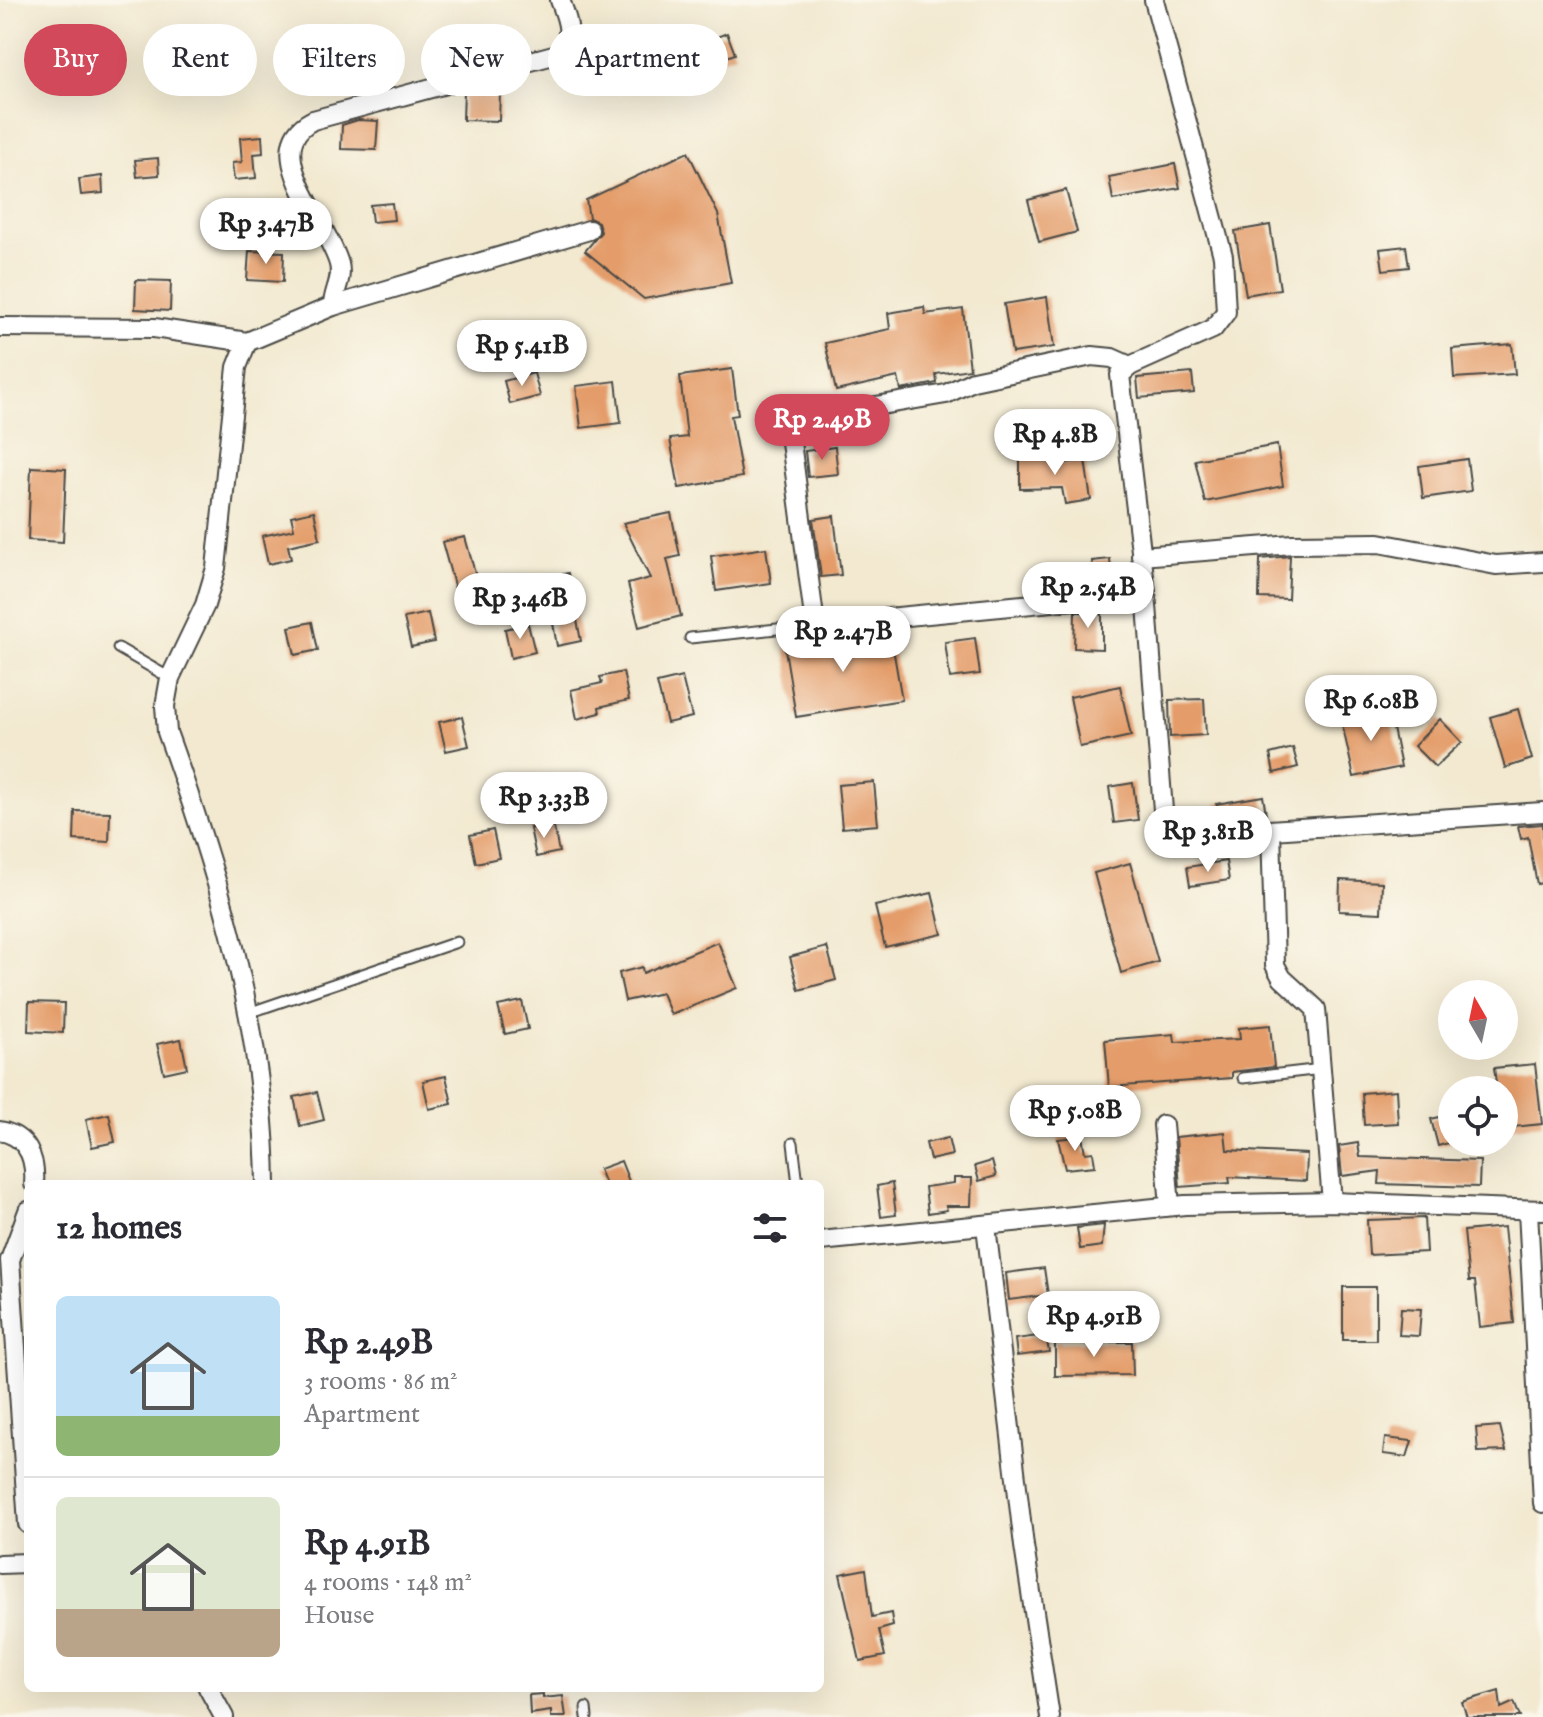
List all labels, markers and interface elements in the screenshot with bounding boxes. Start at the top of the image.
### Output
chip: Buy [24,24,127,96]
chip: Rent [143,24,257,96]
chip: Filters [273,24,405,96]
chip: New [421,24,532,96]
chip: Apartment [548,24,728,96]
pin: Rp 3.47B [183,198,349,266]
text: Rp 3.47B [218,207,314,240]
pin: Rp 5.41B [439,320,605,388]
text: Rp 5.41B [475,329,569,362]
pin: Rp 2.49B [739,394,905,462]
text: Rp 2.49B [773,403,871,436]
pin: Rp 4.8B [981,409,1129,477]
text: Rp 4.8B [1012,418,1098,451]
pin: Rp 2.54B [1005,562,1171,630]
text: Rp 2.54B [1040,571,1136,604]
pin: Rp 3.46B [437,573,603,641]
text: Rp 3.46B [472,582,568,615]
pin: Rp 2.47B [760,606,926,674]
text: Rp 2.47B [794,615,892,648]
pin: Rp 6.08B [1288,675,1454,743]
text: Rp 6.08B [1323,684,1419,717]
pin: Rp 3.33B [461,772,627,840]
text: Rp 3.33B [498,781,590,814]
pin: Rp 3.81B [1125,806,1291,874]
text: Rp 3.81B [1162,815,1254,848]
north arrow [1438,980,1518,1060]
map controls [1438,980,1518,1156]
button: locate [1438,1076,1518,1156]
pin: Rp 5.08B [992,1085,1158,1153]
text: Rp 5.08B [1028,1094,1122,1127]
icon: filters [748,1206,792,1250]
text: 12 homes [56,1207,182,1250]
pin: Rp 4.91B [1011,1291,1177,1359]
text: Rp 4.91B [1046,1300,1142,1333]
text: Rp 2.49B [304,1322,433,1365]
icon: home [120,1328,216,1424]
text: 3 rooms · 86 m² [304,1365,457,1398]
text: Apartment [304,1398,420,1431]
text: Rp 4.91B [304,1523,430,1566]
icon: home [120,1529,216,1625]
text: 4 rooms · 148 m² [304,1566,472,1599]
text: House [304,1599,374,1632]

